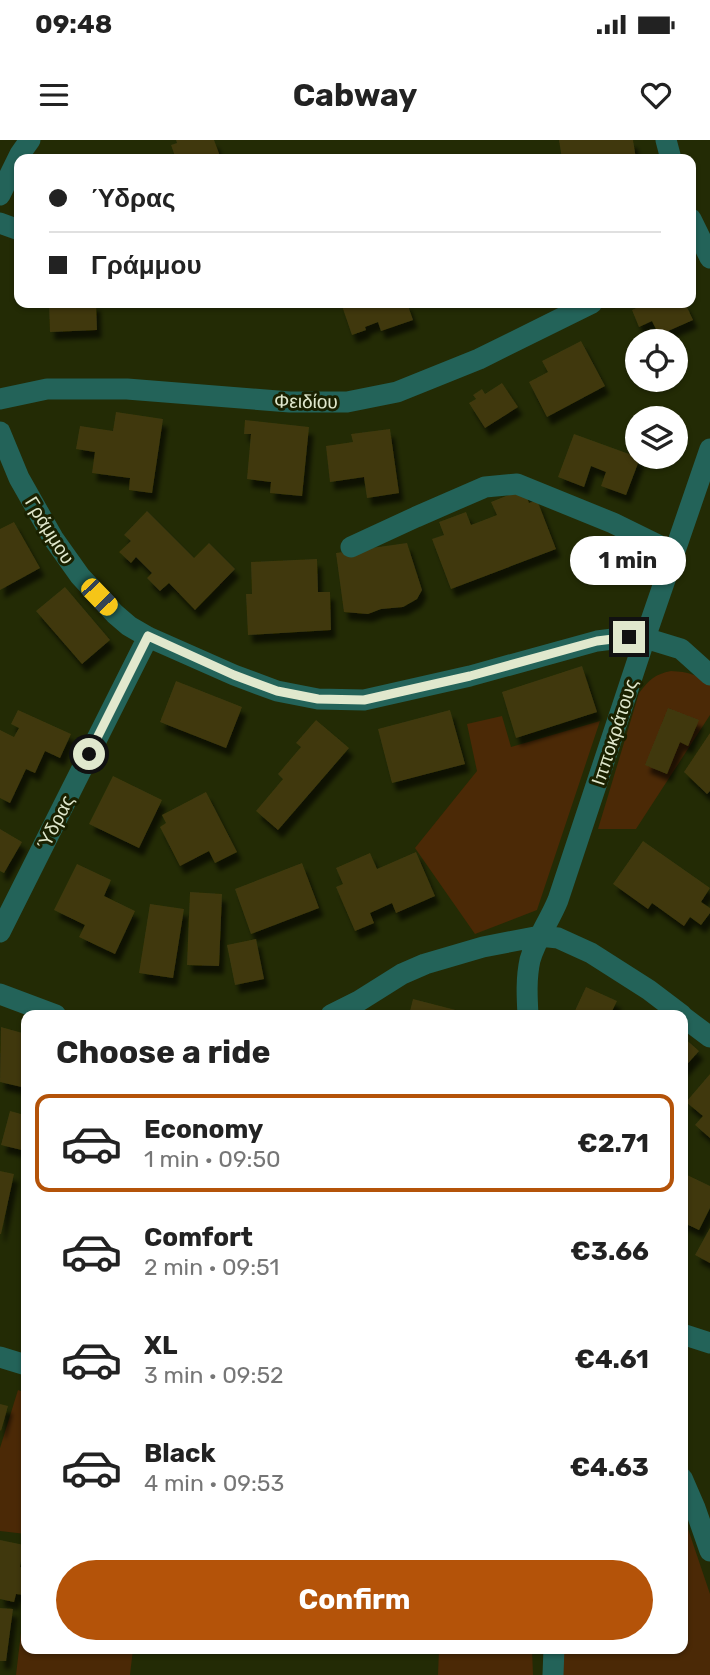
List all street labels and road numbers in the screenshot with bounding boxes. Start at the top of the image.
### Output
street label: Φειδίου [274,389,338,414]
street label: Γράμμου [20,492,79,568]
street label: Ιπποκράτους [586,676,642,788]
street label: Ύδρας [32,791,79,853]

